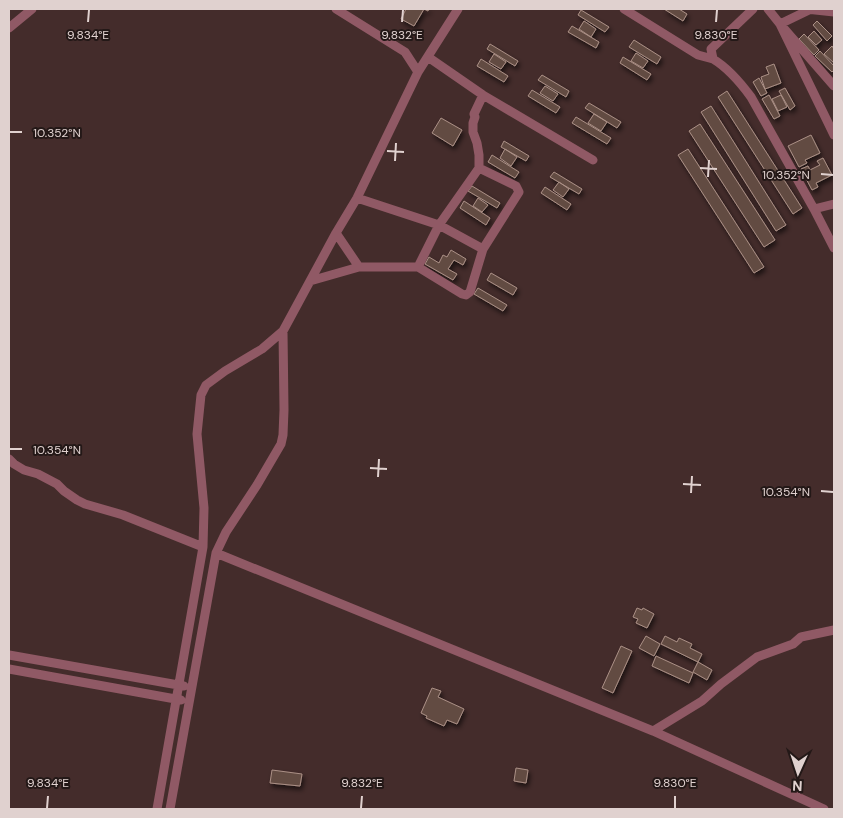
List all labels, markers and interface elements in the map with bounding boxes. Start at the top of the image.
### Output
text: 9.834°E [67,27,109,43]
text: 9.832°E [381,27,423,43]
text: 9.830°E [694,27,738,43]
text: 10.352°N [33,125,81,141]
text: 10.352°N [762,167,810,183]
text: 10.354°N [33,442,81,458]
text: 10.354°N [762,484,810,500]
north arrow [773,748,823,798]
text: 9.834°E [27,775,69,791]
text: 9.832°E [341,775,383,791]
text: 9.830°E [653,775,697,791]
text: N [792,777,803,795]

